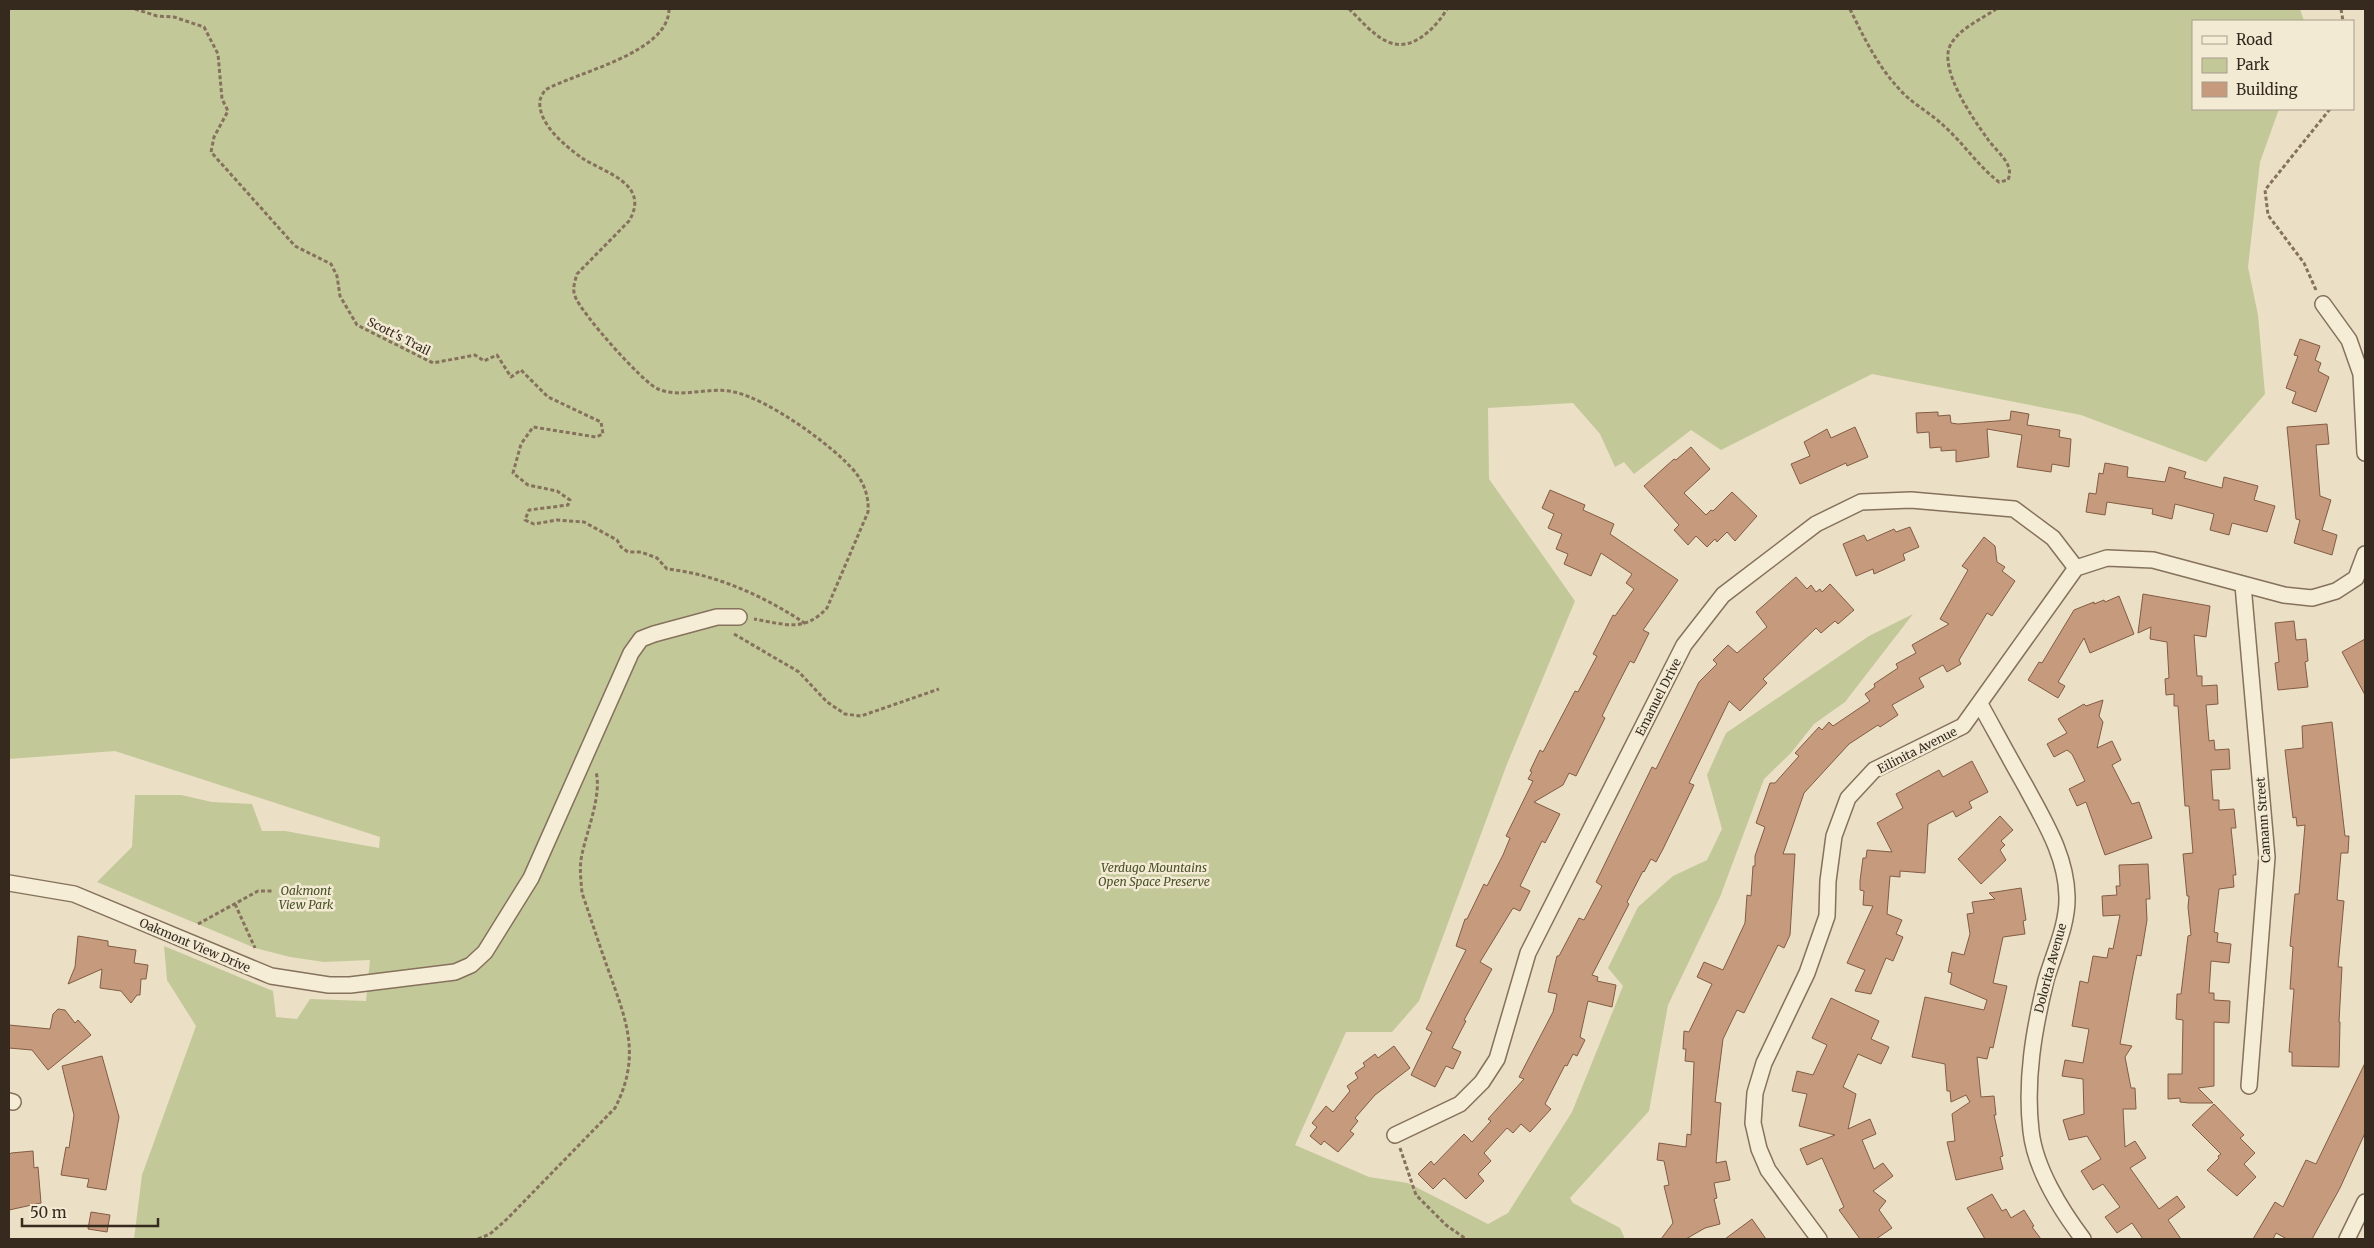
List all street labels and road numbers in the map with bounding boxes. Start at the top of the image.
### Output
street label: Scott's Trail [365,314,433,358]
street label: Emanuel Drive [1632,656,1684,738]
street label: Eilinita Avenue [1875,724,1959,776]
street label: Camann Street [2253,776,2273,863]
street label: Oakmont View Drive [137,915,253,975]
street label: Dolorita Avenue [2031,922,2069,1014]

